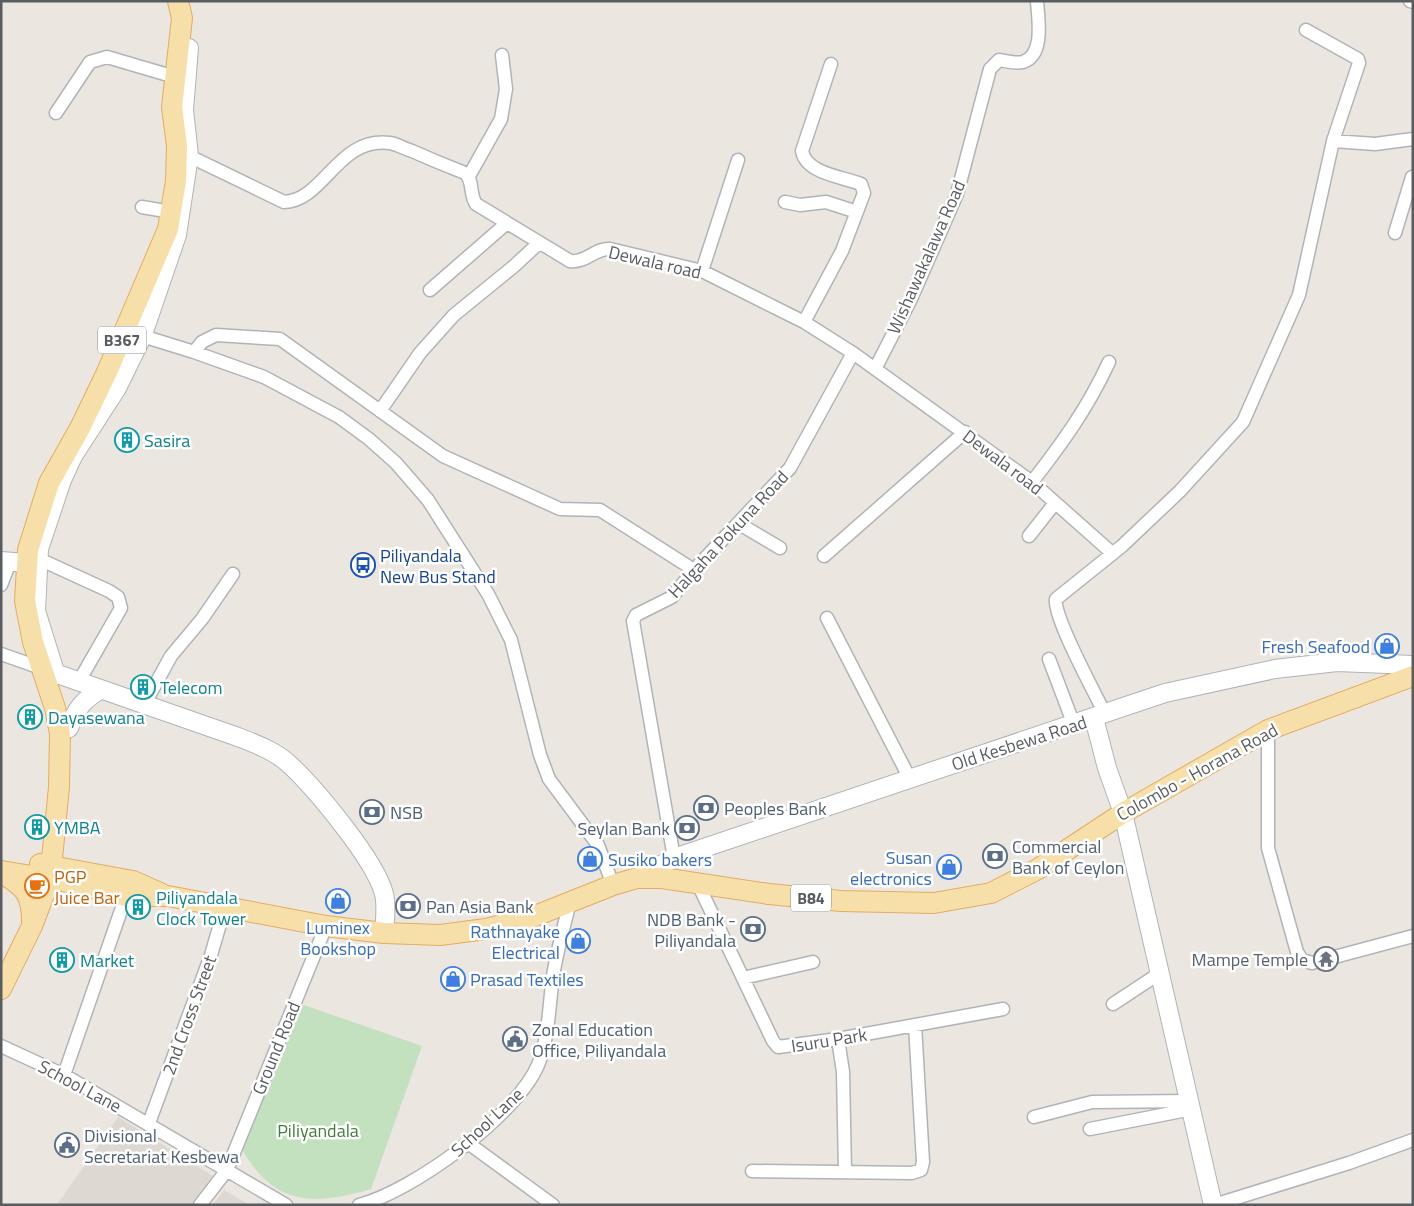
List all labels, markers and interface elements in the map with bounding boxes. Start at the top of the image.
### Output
street label: Wishawakalawa Road [880,176,972,338]
street label: Dewala road [606,238,704,286]
road number: B367 [98,326,146,354]
street label: Dewala road [957,423,1049,501]
building icon: Sasira [114,427,140,453]
place label: Sasira [144,427,190,454]
street label: Halgaha Pokuna Road [661,464,795,604]
place label: Piliyandala New Bus Stand [380,542,496,590]
bus stop icon: Piliyandala New Bus Stand [350,552,376,578]
place label: Fresh Seafood [1262,633,1370,660]
shop icon: Fresh Seafood [1374,633,1400,659]
building icon: Telecom [130,674,156,700]
place label: Telecom [160,674,222,701]
building icon: Dayasewana [17,704,43,730]
place label: Dayasewana [48,704,145,731]
street label: Old Kesbewa Road [948,708,1090,778]
street label: Colombo - Horana Road [1111,716,1283,828]
bank icon: Peoples Bank [693,795,719,821]
place label: Peoples Bank [724,795,827,822]
bank icon: NSB [359,799,385,825]
place label: NSB [390,799,423,826]
building icon: YMBA [24,814,50,840]
place label: YMBA [54,814,101,841]
place label: Seylan Bank [577,815,670,842]
bank icon: Seylan Bank [674,815,700,841]
place label: Commercial Bank of Ceylon [1012,833,1124,881]
bank icon: Commercial Bank of Ceylon [982,843,1008,869]
place label: Susan electronics [850,844,932,892]
shop icon: Susiko bakers [577,846,603,872]
place label: Susiko bakers [608,846,712,873]
shop icon: Susan electronics [936,854,962,880]
place label: PGP Juice Bar [54,863,120,911]
cafe icon: PGP Juice Bar [24,873,50,899]
place label: Piliyandala Clock Tower [156,884,246,932]
road number: B84 [791,884,831,911]
shop icon: Luminex Bookshop [325,888,351,914]
bank icon: Pan Asia Bank [395,893,421,919]
place label: Pan Asia Bank [426,893,534,920]
building icon: Piliyandala Clock Tower [125,894,151,920]
place label: NDB Bank - Piliyandala [647,906,736,954]
place label: Luminex Bookshop [300,914,376,962]
bank icon: NDB Bank - Piliyandala [740,916,766,942]
place label: Rathnayake Electrical [470,918,560,966]
shop icon: Rathnayake Electrical [565,928,591,954]
place label: Mampe Temple [1192,946,1308,973]
temple icon: Mampe Temple [1313,946,1339,972]
building icon: Market [49,947,75,973]
place label: Market [80,947,135,974]
street label: 2nd Cross Street [155,951,223,1079]
shop icon: Prasad Textiles [440,966,466,992]
place label: Prasad Textiles [470,966,584,993]
street label: Ground Road [245,997,307,1099]
place label: Zonal Education Office, Piliyandala [532,1016,666,1064]
street label: Isuru Park [789,1021,869,1059]
public building icon: Zonal Education Office, Piliyandala [502,1026,528,1052]
street label: School Lane [34,1053,126,1119]
street label: School Lane [445,1081,529,1163]
park label: Piliyandala [277,1117,359,1144]
place label: Divisional Secretariat Kesbewa [84,1122,239,1170]
public building icon: Divisional Secretariat Kesbewa [54,1132,80,1158]

